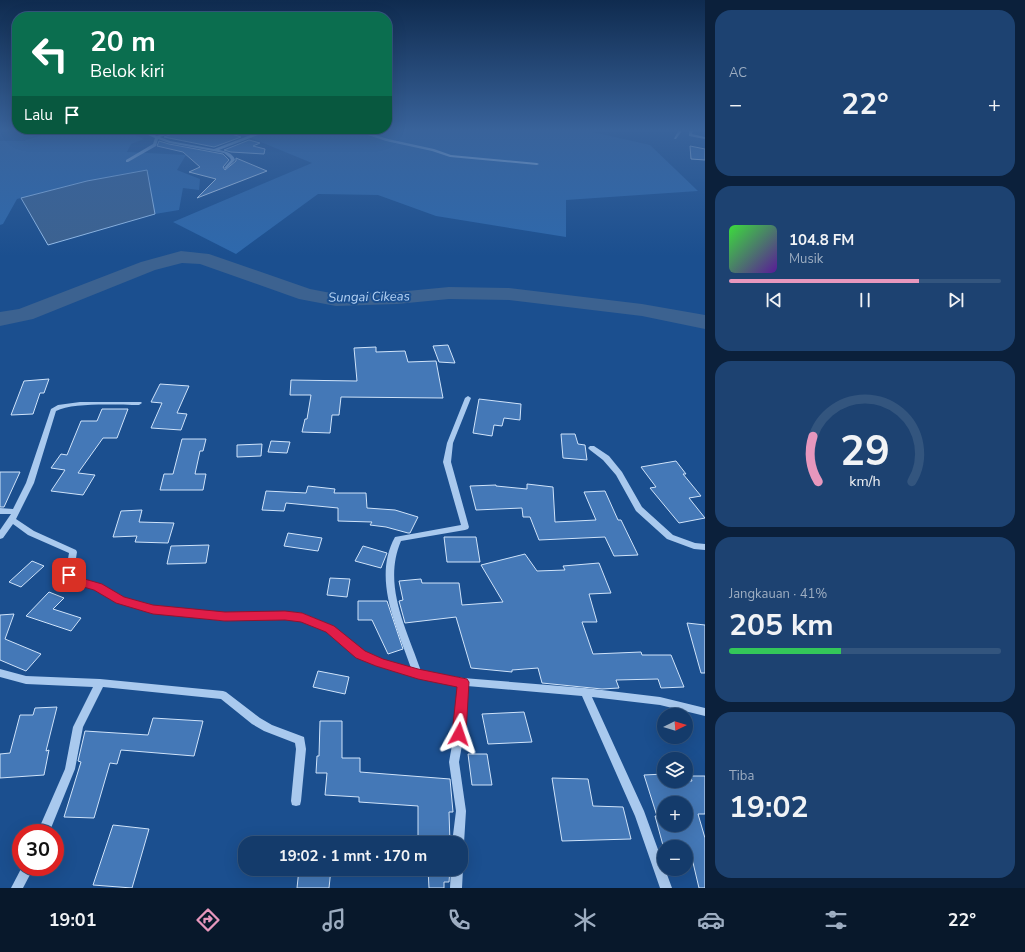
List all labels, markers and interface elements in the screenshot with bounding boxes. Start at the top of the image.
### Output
text: 20 m [90,23,156,61]
icon: left [24,28,76,80]
text: Belok kiri [90,59,164,83]
text: AC [729,64,747,82]
text: 22° [841,84,889,125]
text: − [729,90,742,120]
text: + [988,90,1001,120]
icon: arrive [61,104,83,126]
text: Lalu [24,105,53,125]
text: 104.8 FM [789,230,854,250]
text: Musik [789,250,823,268]
water label: Sungai Cikeas [328,287,410,307]
icon: previous [763,289,785,311]
icon: pause [854,289,876,311]
icon: next [945,289,967,311]
text: 29 [840,423,890,480]
text: km/h [849,472,881,491]
pin [52,558,86,592]
icon: arrive [58,564,80,586]
text: Jangkauan · 41% [729,585,827,603]
text: 205 km [729,605,834,646]
north arrow [657,708,693,744]
map controls [657,708,693,876]
position arrow [438,713,480,755]
button: layers [657,752,693,788]
text: Tiba [729,767,754,785]
text: 19:02 [729,787,808,828]
button: + [657,796,693,832]
speed limit sign: 30 [12,824,64,876]
button: − [657,840,693,876]
text: 19:02 · 1 mnt · 170 m [279,846,427,866]
icon: directions [194,906,222,934]
icon: music [320,906,348,934]
icon: phone [445,906,473,934]
icon: climate [571,906,599,934]
icon: car [697,906,725,934]
icon: filters [822,906,850,934]
text: 19:01 [49,908,96,932]
text: 22° [948,908,976,932]

